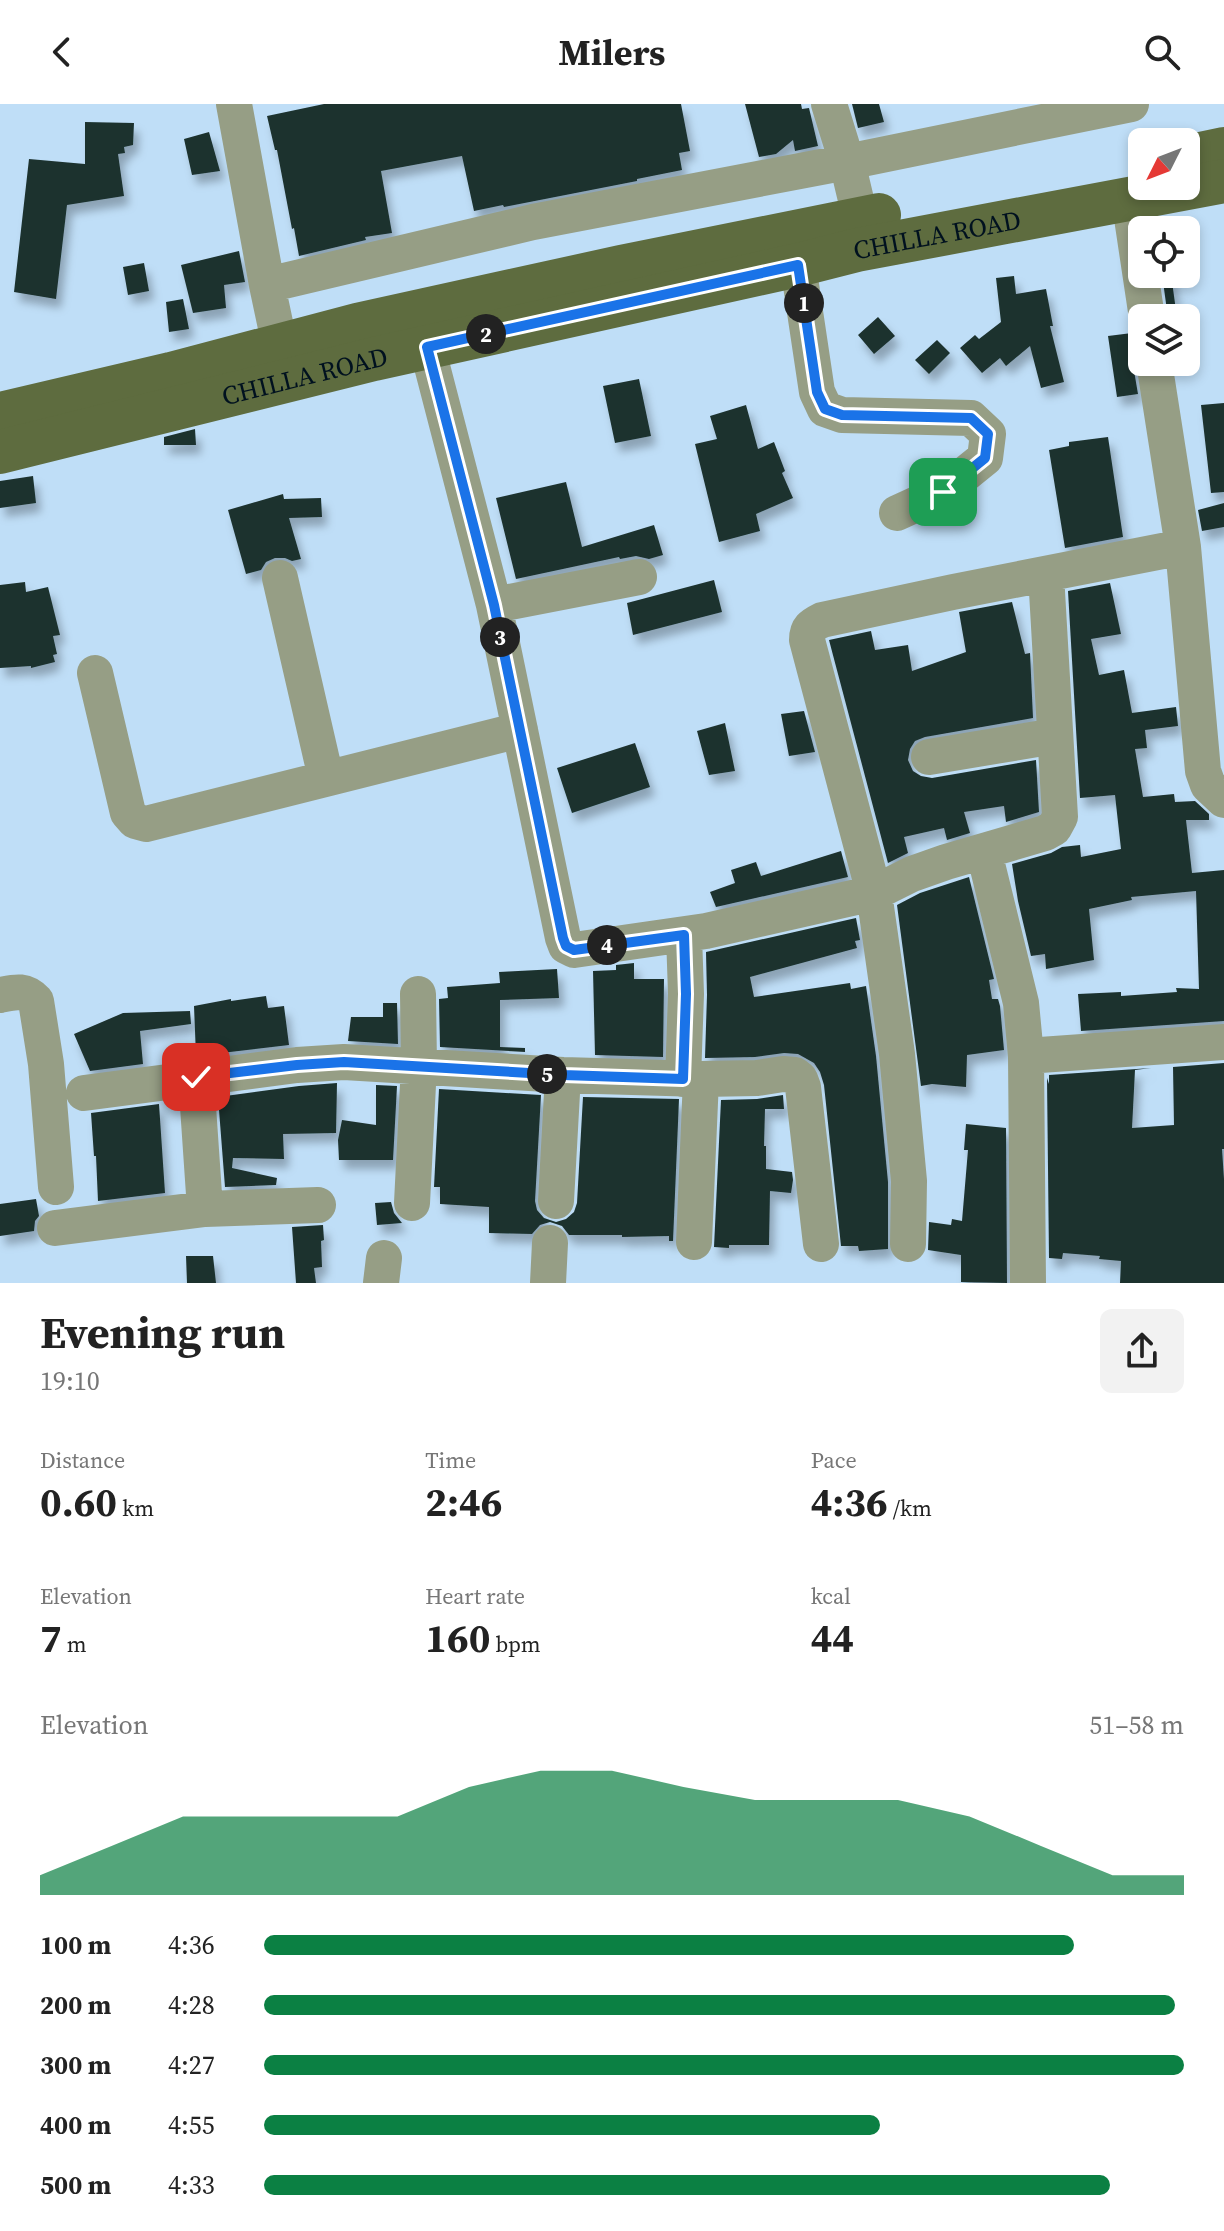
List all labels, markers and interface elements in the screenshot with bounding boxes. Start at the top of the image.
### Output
text: Milers [559,28,665,77]
icon: back [40,30,84,74]
icon: search [1140,30,1184,74]
north arrow [1128,128,1200,200]
map controls [1128,128,1200,376]
street label: CHILLA ROAD [850,202,1024,268]
button: locate [1128,216,1200,288]
pin: 1 [784,283,824,323]
text: 1 [798,288,810,318]
button: layers [1128,304,1200,376]
pin: 2 [466,314,506,354]
text: 2 [480,319,492,349]
street label: CHILLA ROAD [218,339,391,414]
pin [909,458,977,526]
icon: arrive [921,470,965,514]
pin: 3 [480,617,520,657]
text: 3 [494,622,506,652]
pin: 4 [587,925,627,965]
text: 4 [601,930,613,960]
pin [162,1043,230,1111]
pin: 5 [527,1054,567,1094]
icon: check [174,1055,218,1099]
text: 5 [541,1059,553,1089]
text: Evening run [40,1302,285,1363]
button: share [1100,1309,1184,1393]
text: 19:10 [40,1363,100,1399]
text: Distance [40,1445,125,1475]
text: Time [425,1445,476,1475]
text: Pace [811,1445,857,1475]
text: 0.60 [40,1475,117,1529]
text: 2:46 [425,1475,502,1529]
text: 4:36 [811,1475,888,1529]
text: km [117,1493,154,1523]
text: /km [888,1493,932,1523]
text: Elevation [40,1581,132,1611]
text: Heart rate [425,1581,525,1611]
text: kcal [811,1581,851,1611]
text: 7 [40,1611,62,1665]
text: 160 [425,1611,490,1665]
text: 44 [811,1611,854,1665]
text: m [62,1629,87,1659]
text: bpm [490,1629,541,1659]
text: Elevation [40,1707,149,1743]
text: 51–58 m [1089,1707,1184,1743]
text: 100 m [40,1927,111,1963]
text: 4:36 [168,1927,215,1963]
text: 200 m [40,1987,111,2023]
text: 4:28 [168,1987,215,2023]
text: 300 m [40,2047,111,2083]
text: 4:27 [168,2047,215,2083]
text: 400 m [40,2107,111,2143]
text: 4:55 [168,2107,215,2143]
text: 500 m [40,2167,111,2203]
text: 4:33 [168,2167,215,2203]

